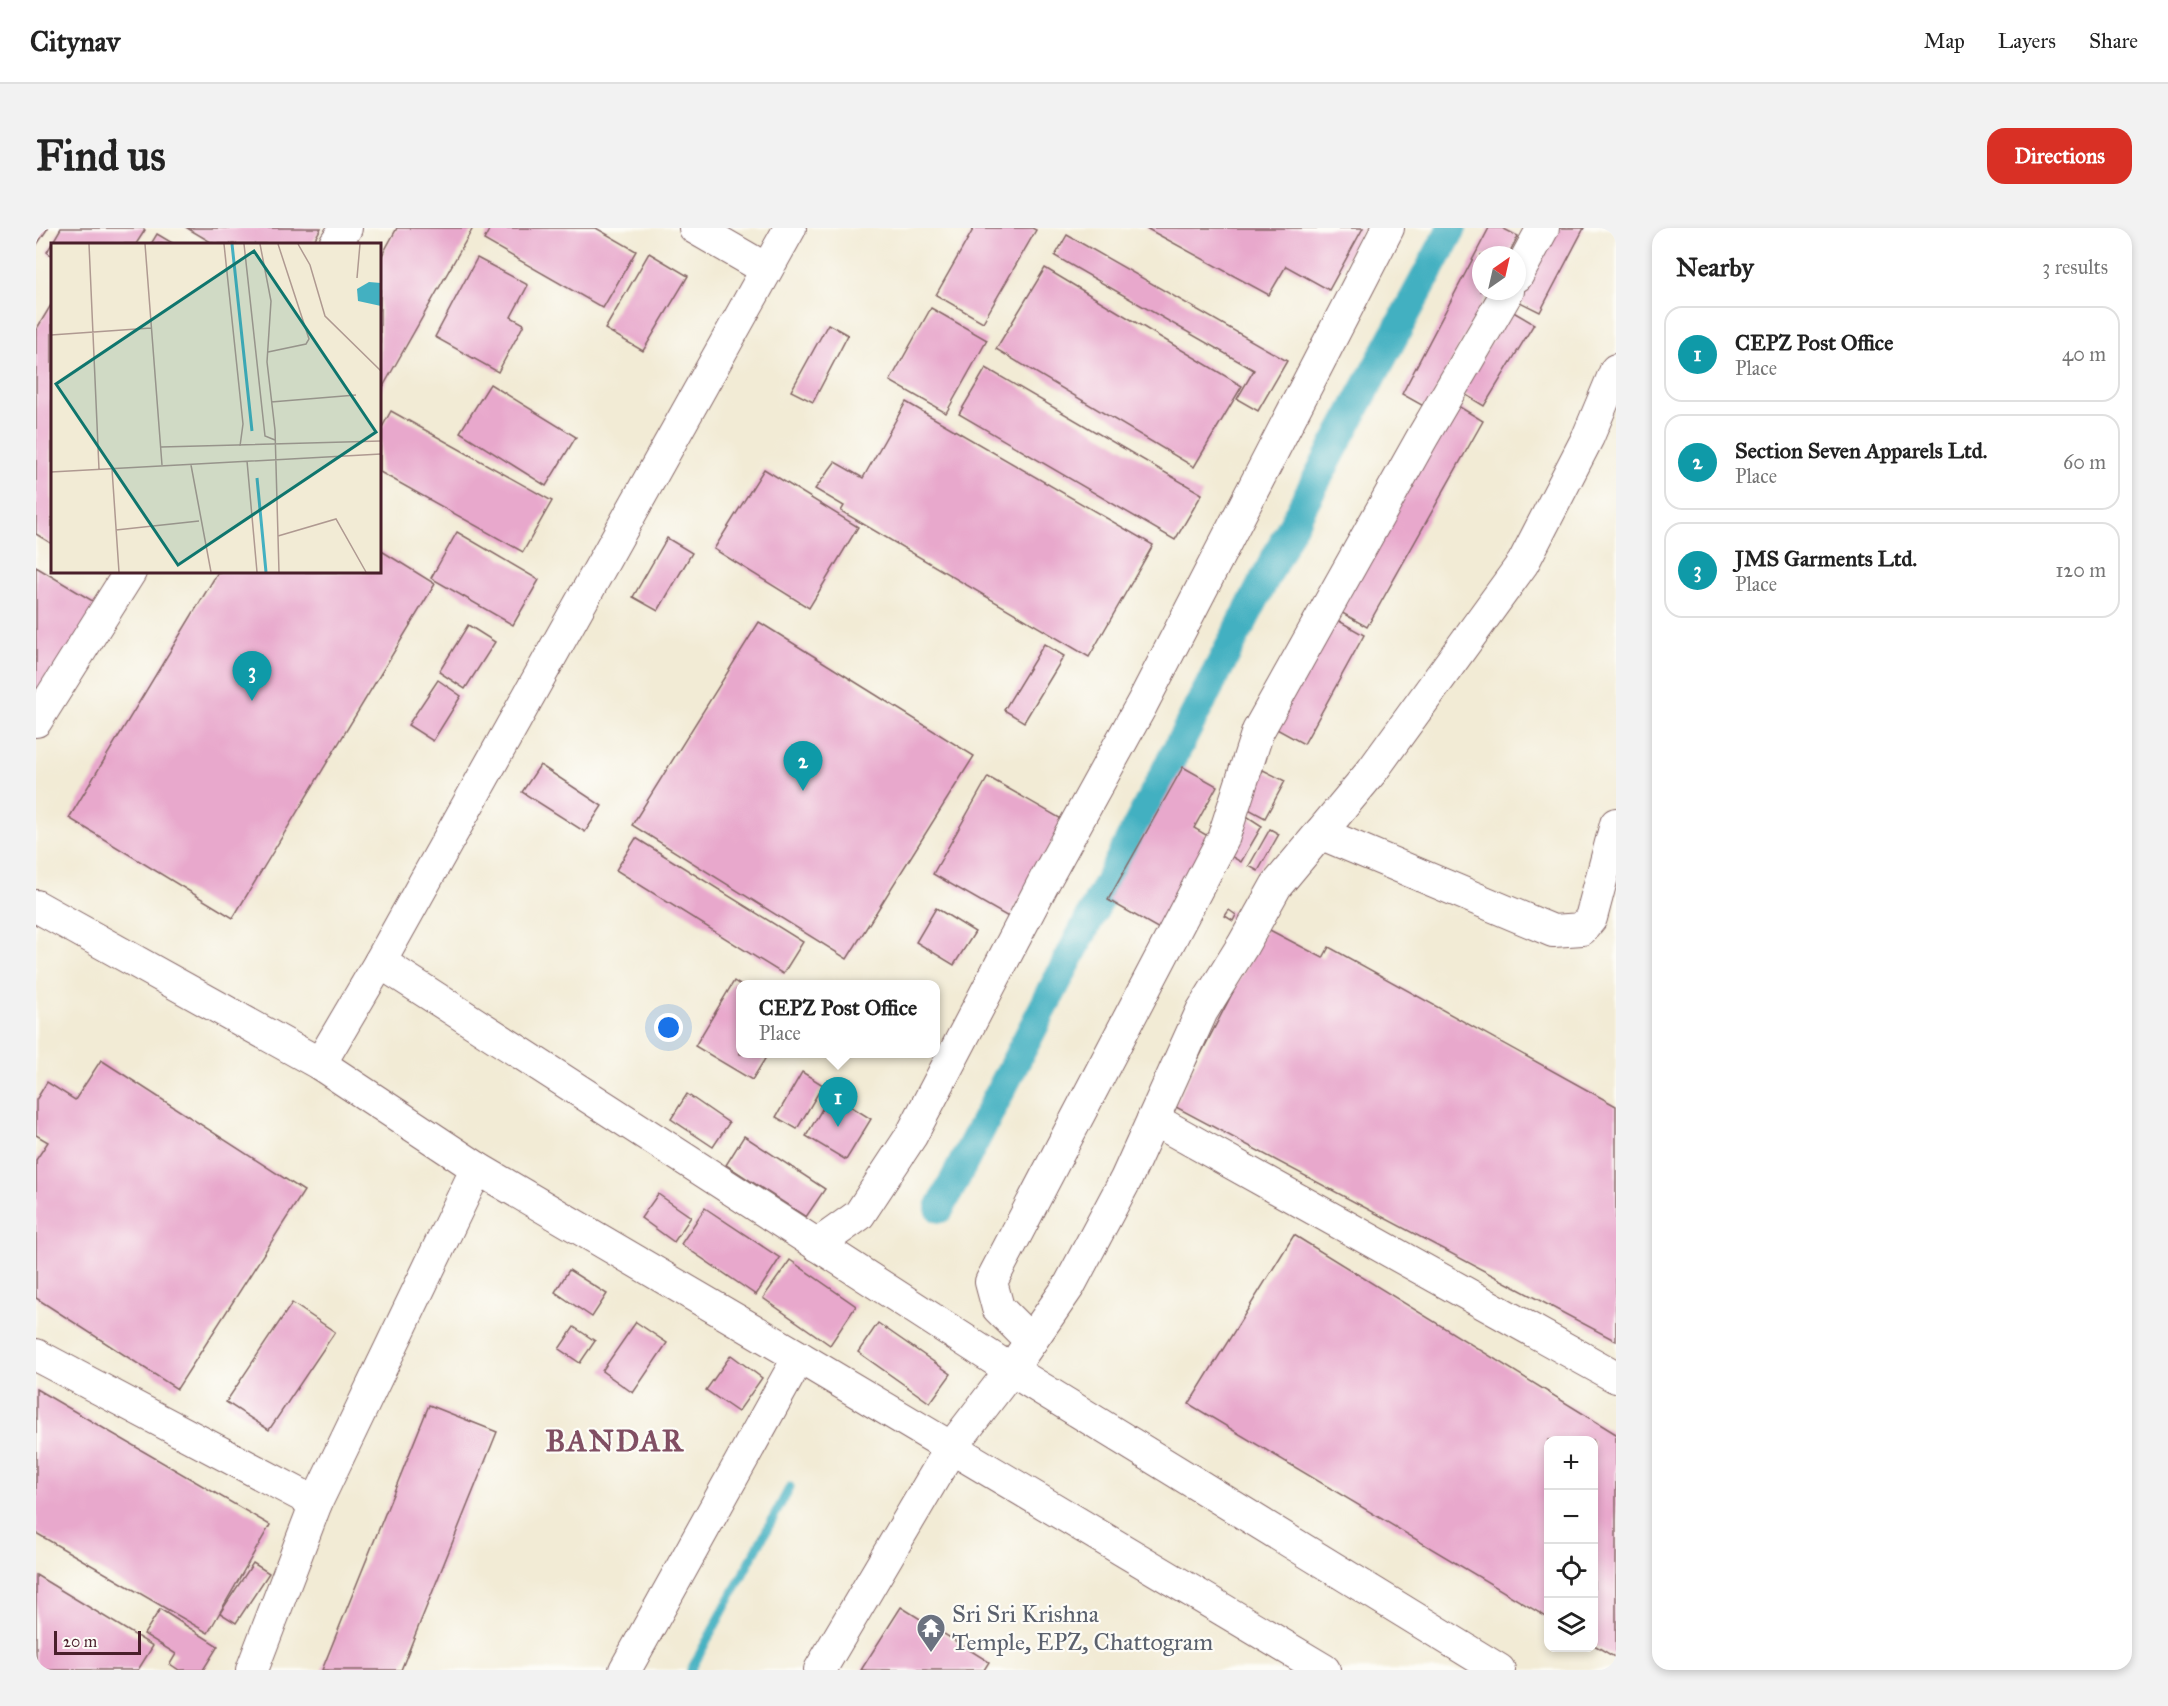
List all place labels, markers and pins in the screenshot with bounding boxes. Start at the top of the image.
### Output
pin: 3 [232,652,272,701]
pin: 2 [784,742,822,791]
pin: 1 [818,1078,858,1127]
place label: Sri Sri Krishna Temple, EPZ, Chattogram [952,1599,1213,1657]
temple icon: Sri Sri Krishna Temple, EPZ, Chattogram [915,1612,947,1654]

